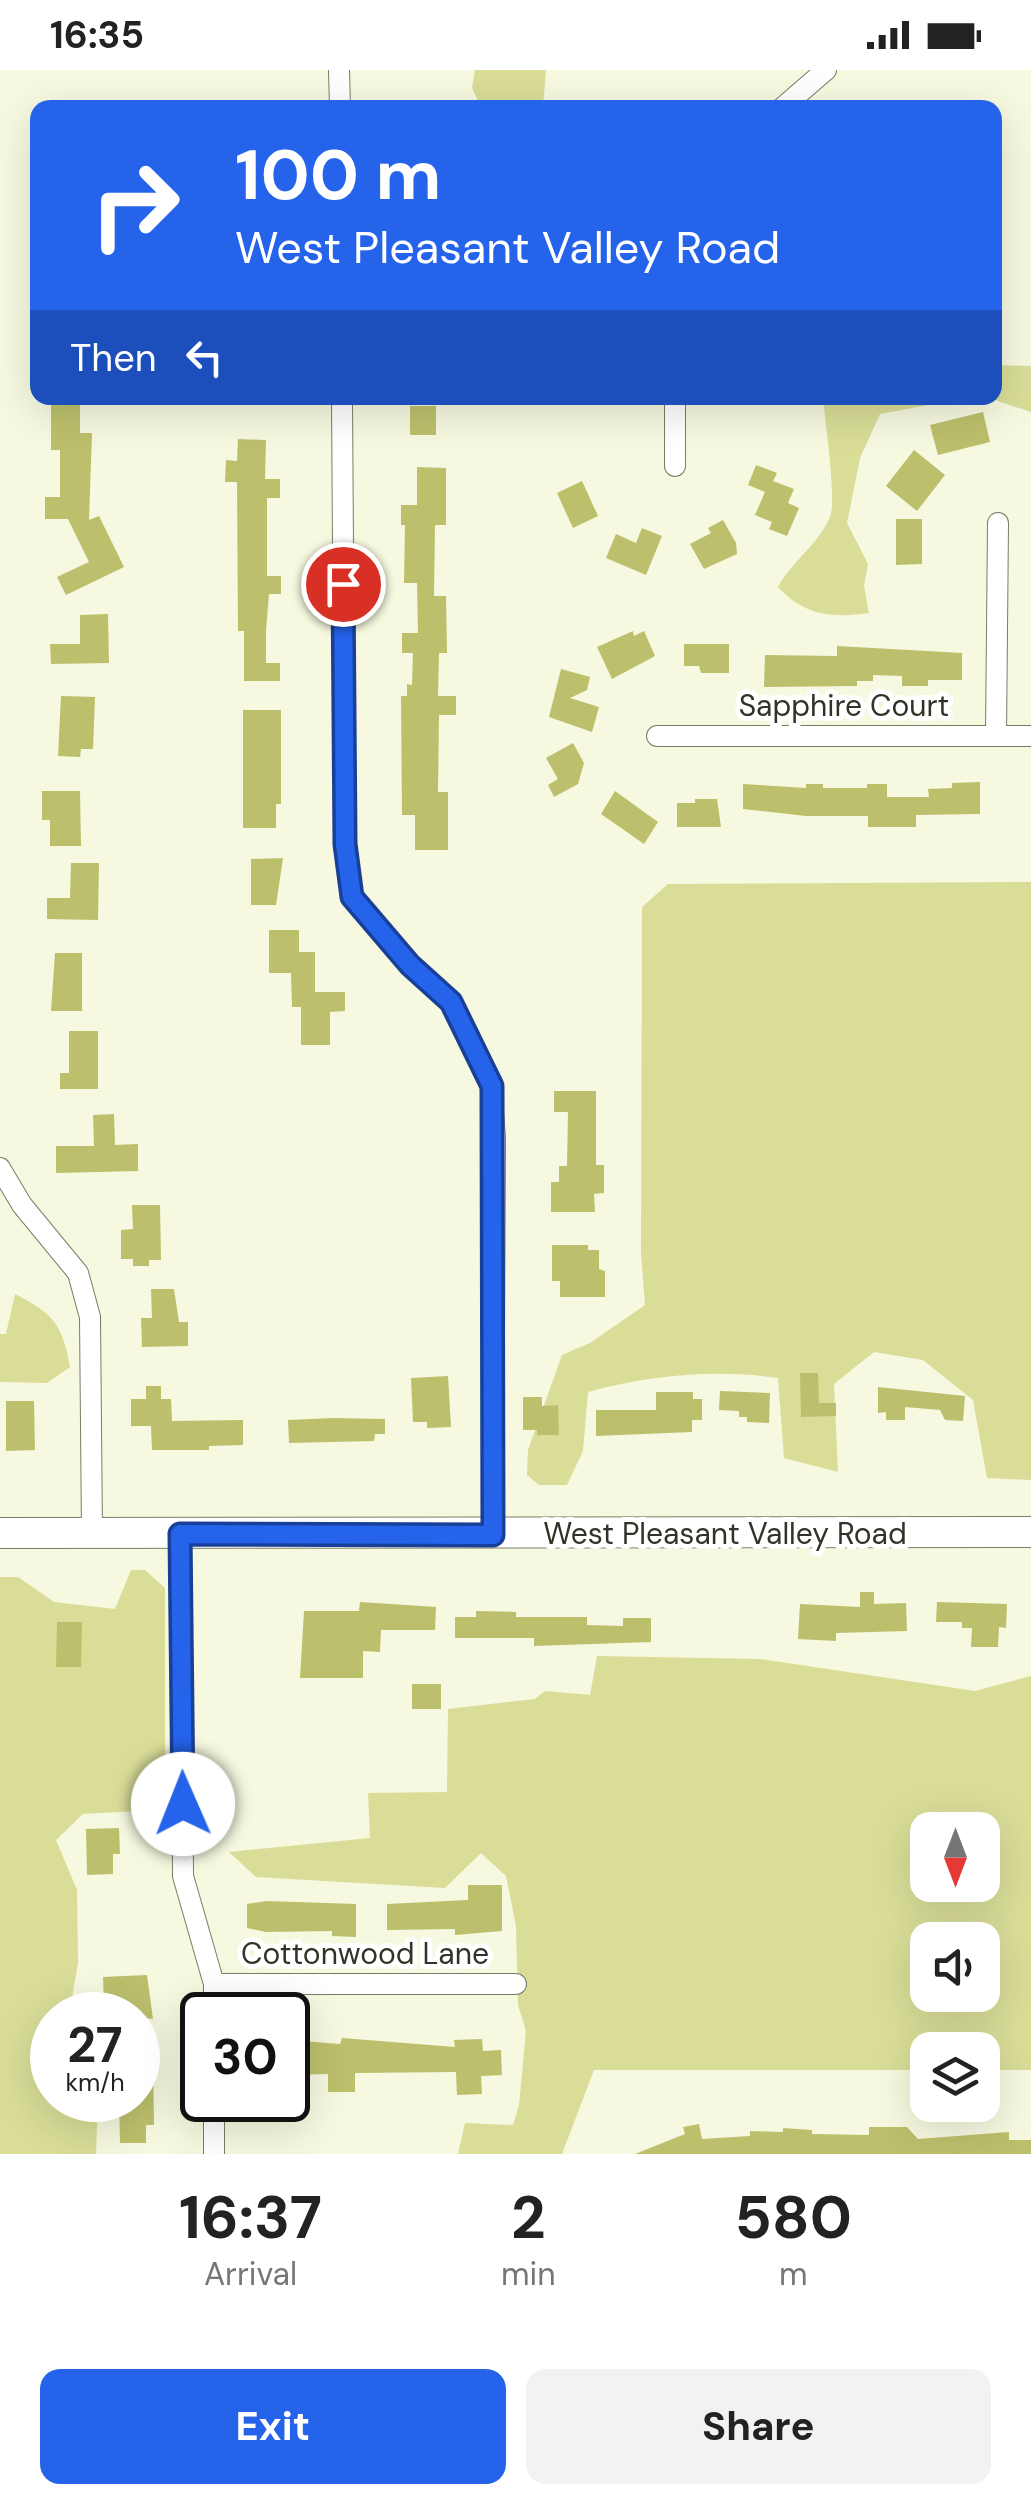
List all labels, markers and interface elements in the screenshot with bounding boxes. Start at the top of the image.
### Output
text: 16:35 [50,10,144,60]
text: 100 m [235,130,441,221]
icon: right [70,140,200,270]
text: West Pleasant Valley Road [235,218,780,277]
icon: left [177,330,232,385]
text: Then [70,333,157,383]
pin [301,542,386,627]
icon: arrive [316,557,371,612]
street label: Sapphire Court [739,686,949,725]
street label: West Pleasant Valley Road [543,1514,907,1553]
position arrow [131,1752,235,1856]
north arrow [910,1812,1000,1902]
map controls [910,1812,1000,2122]
button: sound [910,1922,1000,2012]
street label: Cottonwood Lane [241,1934,489,1973]
speed limit sign: 30 [180,1992,310,2122]
text: 27 [67,2012,123,2078]
button: layers [910,2032,1000,2122]
text: km/h [65,2066,125,2099]
text: 16:37 [179,2178,322,2257]
text: 2 [511,2178,546,2257]
text: 580 [734,2178,852,2257]
text: Arrival [204,2253,297,2295]
text: min [501,2253,556,2295]
text: m [779,2253,808,2295]
button: Exit [40,2369,506,2484]
button: Share [526,2369,991,2484]

